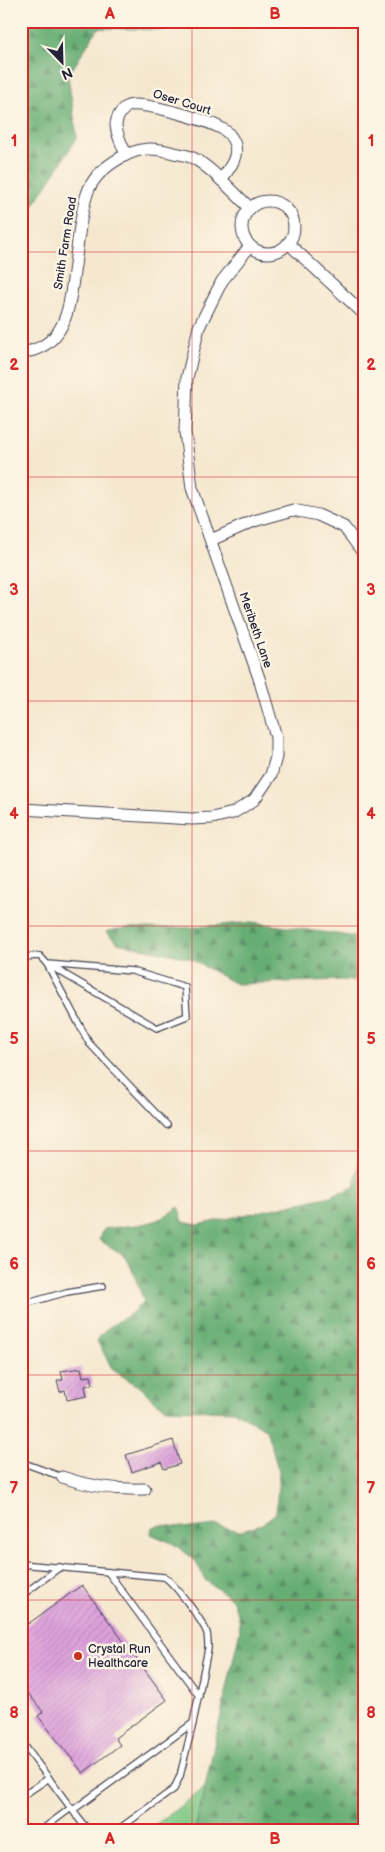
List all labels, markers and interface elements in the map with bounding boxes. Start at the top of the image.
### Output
text: A [104,5,115,24]
text: B [269,5,281,24]
north arrow [38,38,88,88]
text: N [59,64,75,83]
street label: Oser Court [151,87,213,118]
text: 1 [11,132,17,151]
text: 1 [368,132,374,151]
street label: Smith Farm Road [51,196,80,291]
text: 2 [9,356,19,375]
text: 2 [366,356,376,375]
text: 3 [9,581,19,600]
text: 3 [366,581,376,600]
street label: Meribeth Lane [236,590,276,670]
text: 4 [9,805,19,824]
text: 4 [366,805,376,824]
text: 5 [9,1030,19,1049]
text: 5 [366,1030,376,1049]
text: 6 [9,1255,19,1274]
text: 6 [366,1255,376,1274]
text: 7 [10,1479,19,1498]
text: 7 [367,1479,376,1498]
place label: Crystal Run Healthcare [88,1642,151,1671]
marker: Crystal Run Healthcare [72,1650,84,1662]
text: 8 [9,1704,19,1723]
text: 8 [366,1704,376,1723]
text: A [104,1830,115,1849]
text: B [269,1830,281,1849]

